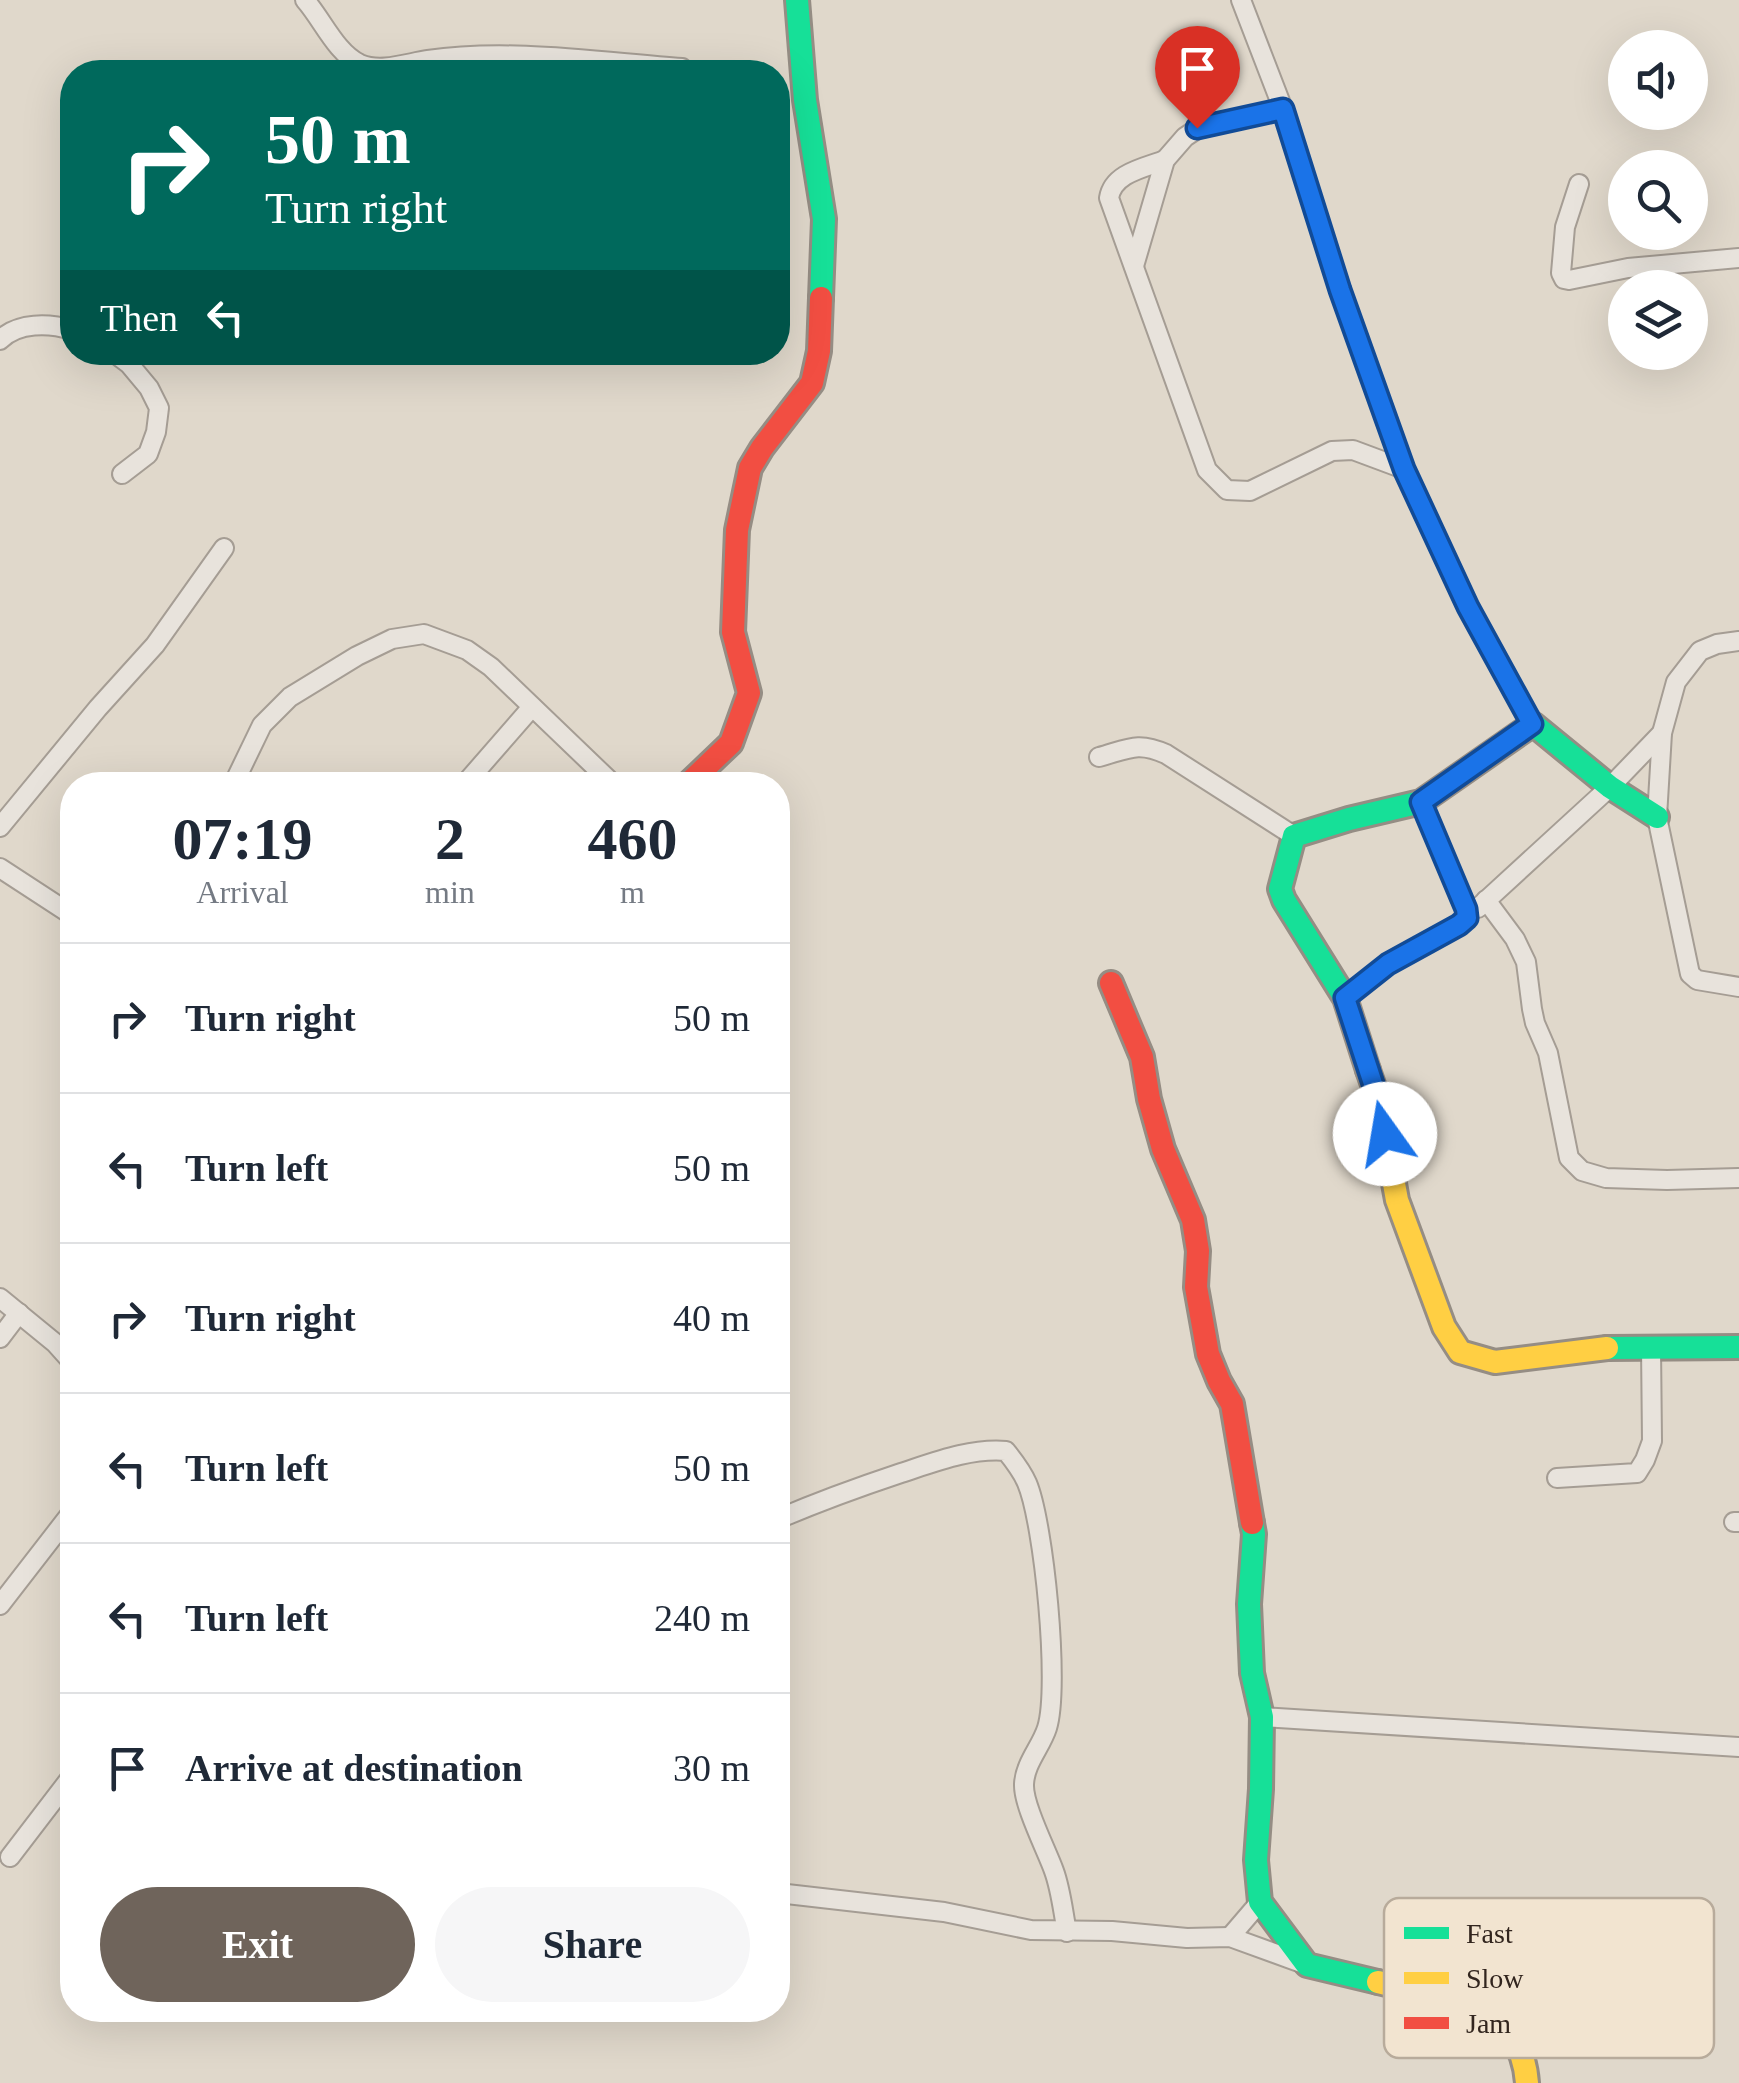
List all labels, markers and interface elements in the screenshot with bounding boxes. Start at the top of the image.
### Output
pin [1155,26,1240,129]
map controls [1608,30,1708,370]
button: sound [1608,30,1708,130]
icon: arrive [1170,41,1225,96]
icon: right [100,100,230,230]
text: 50 m [265,101,411,178]
button: search [1608,150,1708,250]
text: Turn right [265,183,447,233]
button: layers [1608,270,1708,370]
icon: left [198,290,253,345]
text: Then [100,297,178,339]
text: 07:19 [173,806,313,872]
text: 2 [435,806,465,872]
text: 460 [587,806,677,872]
text: Arrival [196,874,289,910]
text: min [425,874,475,910]
text: m [620,874,645,910]
icon: right [100,991,155,1046]
text: Turn right [185,997,356,1039]
text: 50 m [673,997,750,1039]
position arrow [1333,1082,1437,1186]
icon: left [100,1141,155,1196]
text: Turn left [185,1147,328,1189]
text: 50 m [673,1147,750,1189]
icon: right [100,1291,155,1346]
text: Turn right [185,1297,356,1339]
text: 40 m [673,1297,750,1339]
icon: left [100,1441,155,1496]
text: Turn left [185,1447,328,1489]
text: 50 m [673,1447,750,1489]
icon: left [100,1591,155,1646]
text: Turn left [185,1597,328,1639]
text: 240 m [654,1597,750,1639]
icon: arrive [100,1741,155,1796]
text: Arrive at destination [185,1747,523,1789]
text: 30 m [673,1747,750,1789]
button: Exit [100,1887,415,2002]
button: Share [435,1887,750,2002]
legend [1384,1898,1714,2058]
text: Fast [1466,1918,1513,1949]
text: Slow [1466,1963,1524,1994]
text: Jam [1466,2008,1511,2039]

